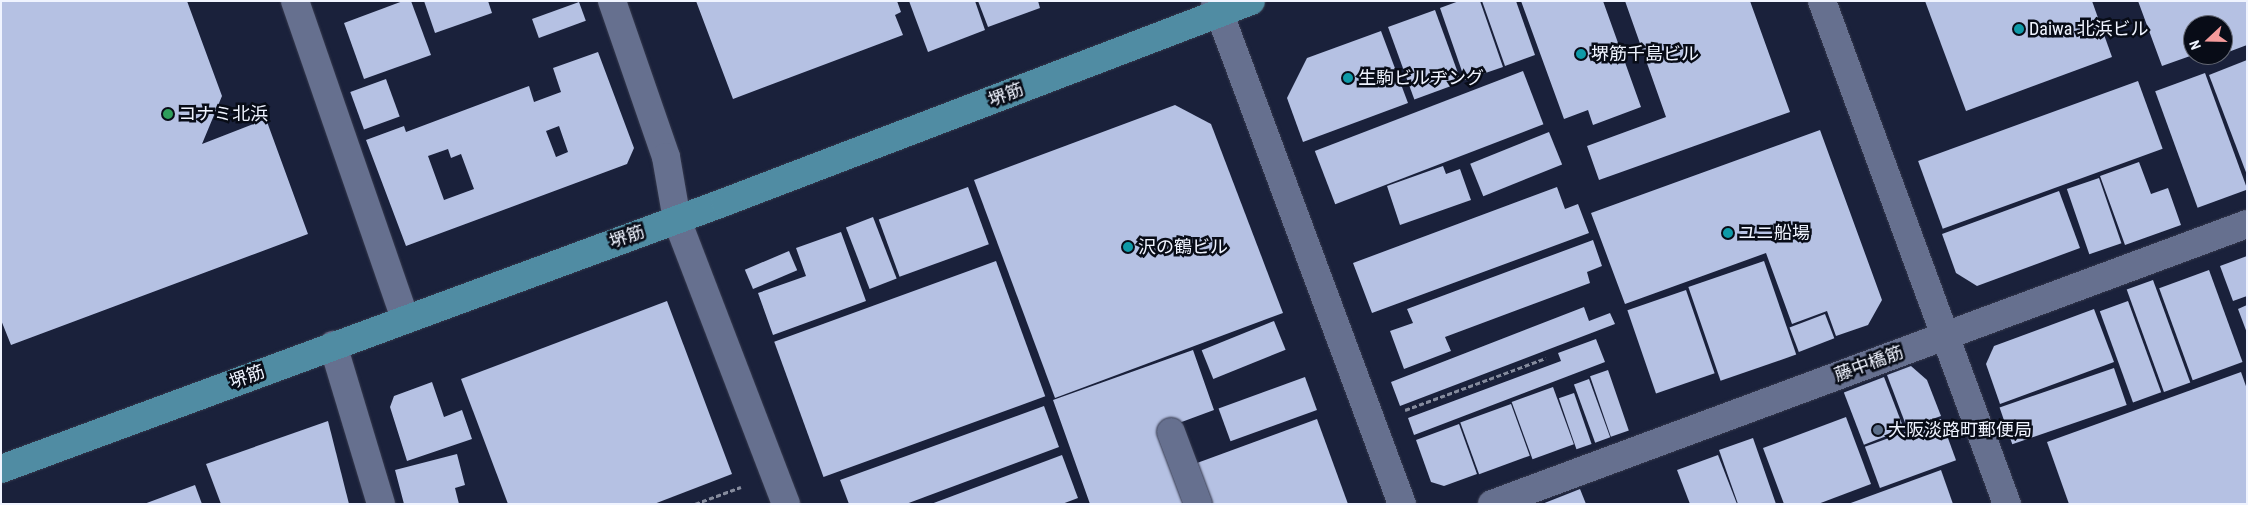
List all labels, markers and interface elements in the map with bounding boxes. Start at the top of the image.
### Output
north arrow [2183,15,2233,65]
place label: Daiwa 北浜ビル [2029,18,2148,40]
marker: Daiwa 北浜ビル [2013,23,2025,35]
text: N [2186,38,2204,52]
place label: 堺筋千島ビル [1591,43,1699,65]
marker: 堺筋千島ビル [1575,48,1587,60]
place label: 生駒ビルヂング [1358,67,1484,89]
marker: 生駒ビルヂング [1342,72,1354,84]
street label: 堺筋 [985,78,1027,112]
place label: コナミ北浜 [178,103,268,125]
marker: コナミ北浜 [162,108,174,120]
street label: 堺筋 [606,221,648,253]
place label: ユニ船場 [1738,222,1810,244]
marker: ユニ船場 [1722,227,1734,239]
place label: 沢の鶴ビル [1138,236,1228,258]
marker: 沢の鶴ビル [1122,241,1134,253]
street label: 藤中橋筋 [1831,342,1907,386]
street label: 堺筋 [226,361,268,393]
place label: 大阪淡路町郵便局 [1888,419,2032,441]
marker: 大阪淡路町郵便局 [1872,424,1884,436]

